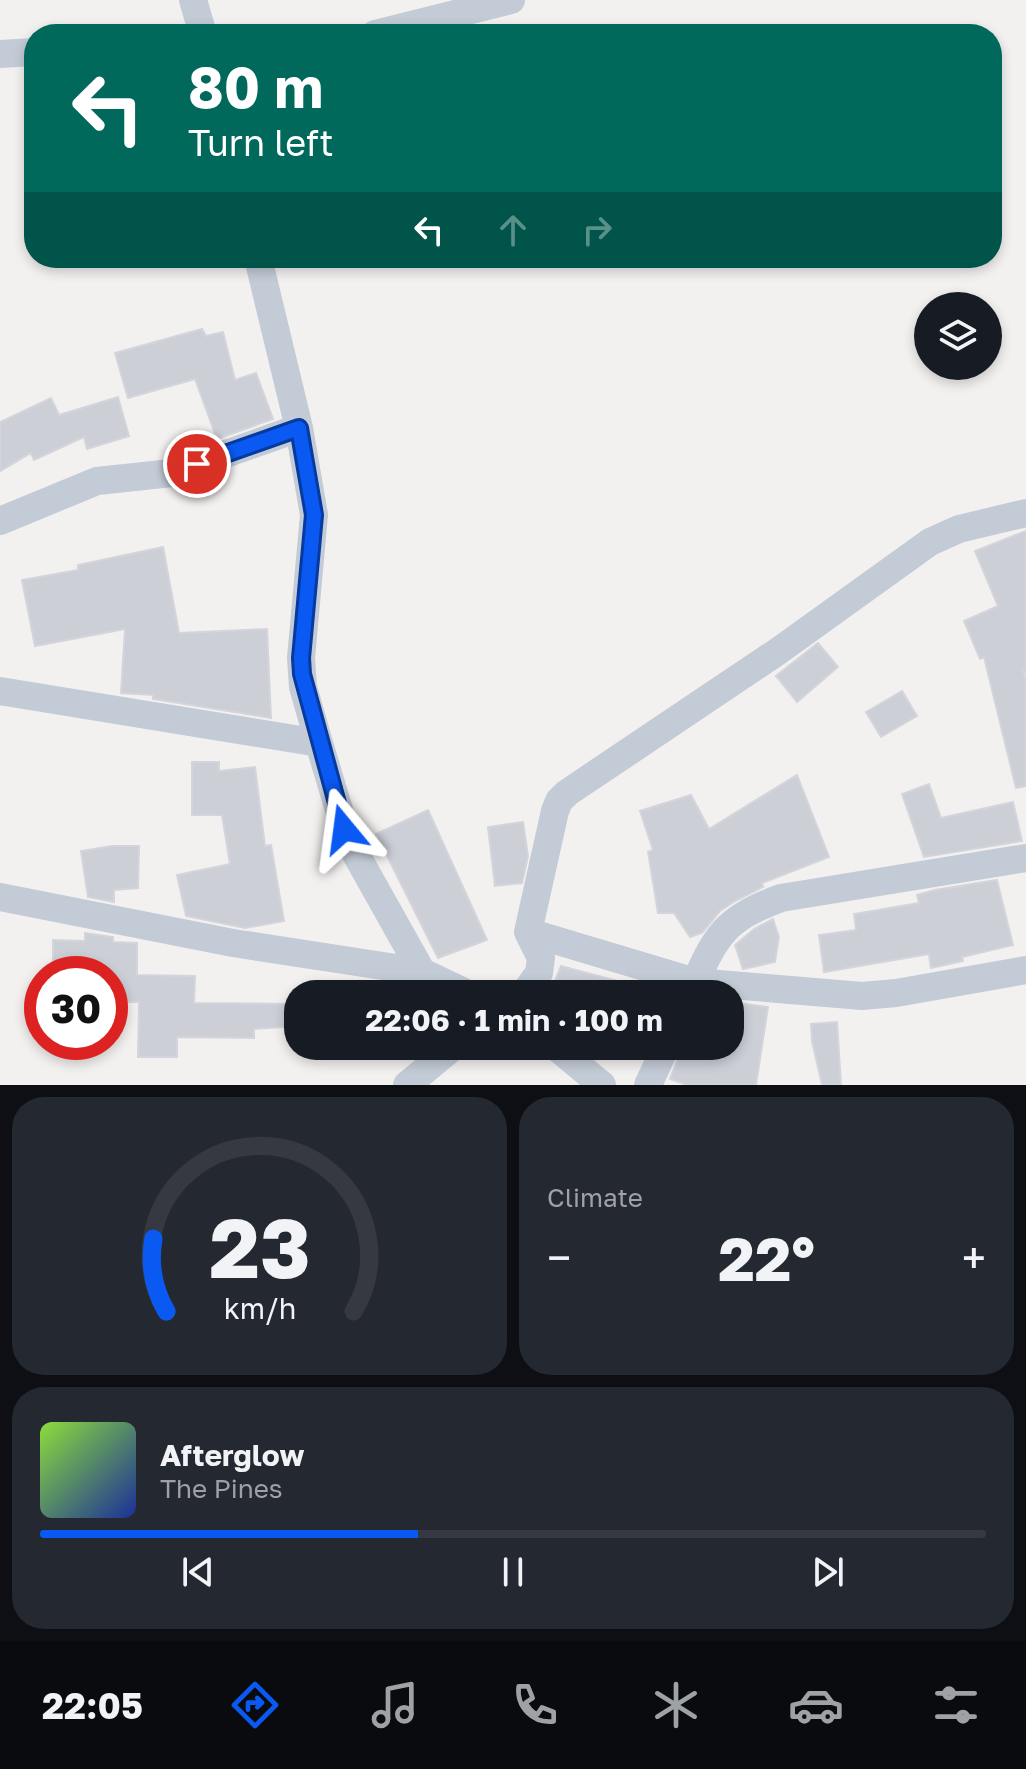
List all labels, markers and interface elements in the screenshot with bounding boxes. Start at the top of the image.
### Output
text: 80 m [188,53,323,120]
icon: left [56,56,160,160]
text: Turn left [188,121,334,164]
icon: left [407,208,451,252]
icon: ahead [491,208,535,252]
icon: right [575,208,619,252]
map controls [914,292,1002,380]
button: layers [914,292,1002,380]
pin [163,430,231,498]
icon: arrive [175,442,219,486]
position arrow [302,787,386,871]
speed limit sign: 30 [24,956,128,1060]
text: 22:06 · 1 min · 100 m [365,1002,663,1038]
text: Climate [547,1182,643,1213]
text: 23 [209,1196,310,1296]
text: 22° [718,1222,815,1294]
text: − [547,1231,571,1284]
text: + [962,1231,986,1284]
text: km/h [223,1291,296,1325]
text: Afterglow [160,1437,304,1473]
text: The Pines [160,1473,283,1504]
icon: previous [176,1550,220,1594]
icon: pause [491,1550,535,1594]
icon: next [806,1550,850,1594]
icon: directions [227,1677,283,1733]
icon: music [367,1677,423,1733]
icon: phone [507,1677,563,1733]
icon: climate [648,1677,704,1733]
icon: car [788,1677,844,1733]
icon: filters [928,1677,984,1733]
text: 22:05 [42,1684,143,1727]

